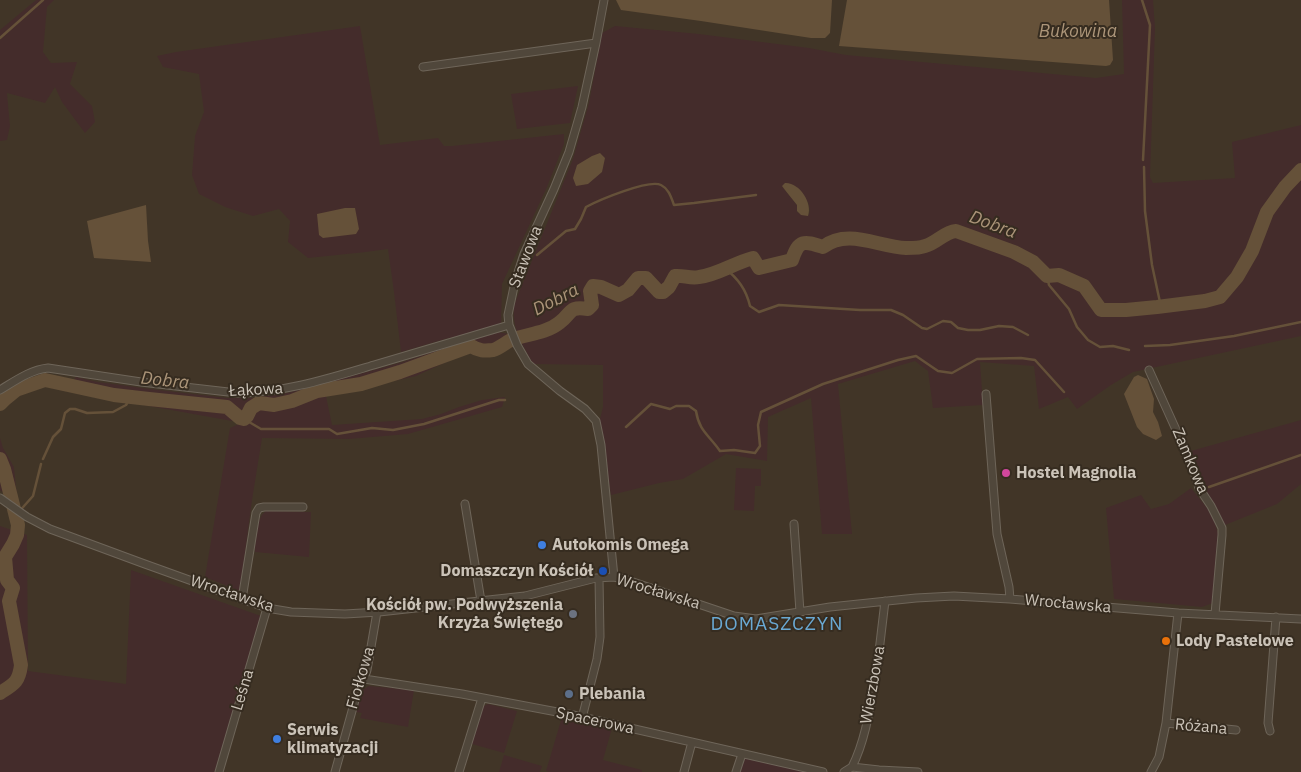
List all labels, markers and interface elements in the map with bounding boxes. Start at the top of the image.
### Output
water label: Bukowina [1039,21,1117,43]
water label: Dobra [966,207,1020,243]
street label: Stawowa [505,223,547,291]
water label: Dobra [529,279,583,321]
water label: Dobra [140,368,190,394]
street label: Łąkowa [228,379,284,401]
street label: Zamkowa [1168,425,1212,497]
place label: Hostel Magnolia [1016,463,1136,483]
marker: Hostel Magnolia [1000,467,1012,479]
place label: Autokomis Omega [552,535,689,555]
marker: Autokomis Omega [536,539,548,551]
place label: Domaszczyn Kościół [440,561,593,581]
marker: Domaszczyn Kościół [597,565,609,577]
street label: Wrocławska [614,570,702,614]
street label: Wrocławska [188,571,276,617]
street label: Wrocławska [1024,591,1112,617]
place label: Kościół pw. Podwyższenia Krzyża Świętego [366,595,563,633]
marker: Kościół pw. Podwyższenia Krzyża Świętego [567,608,579,620]
district label: DOMASZCZYN [709,614,845,636]
place label: Lody Pastelowe [1176,631,1294,651]
marker: Lody Pastelowe [1160,635,1172,647]
street label: Wierzbowa [857,644,889,726]
street label: Fiołkowa [343,645,379,711]
street label: Leśna [228,667,258,713]
place label: Plebania [579,684,645,704]
marker: Plebania [563,688,575,700]
street label: Spacerowa [554,703,636,739]
street label: Różana [1174,715,1228,739]
place label: Serwis klimatyzacji [287,720,378,758]
marker: Serwis klimatyzacji [271,733,283,745]

